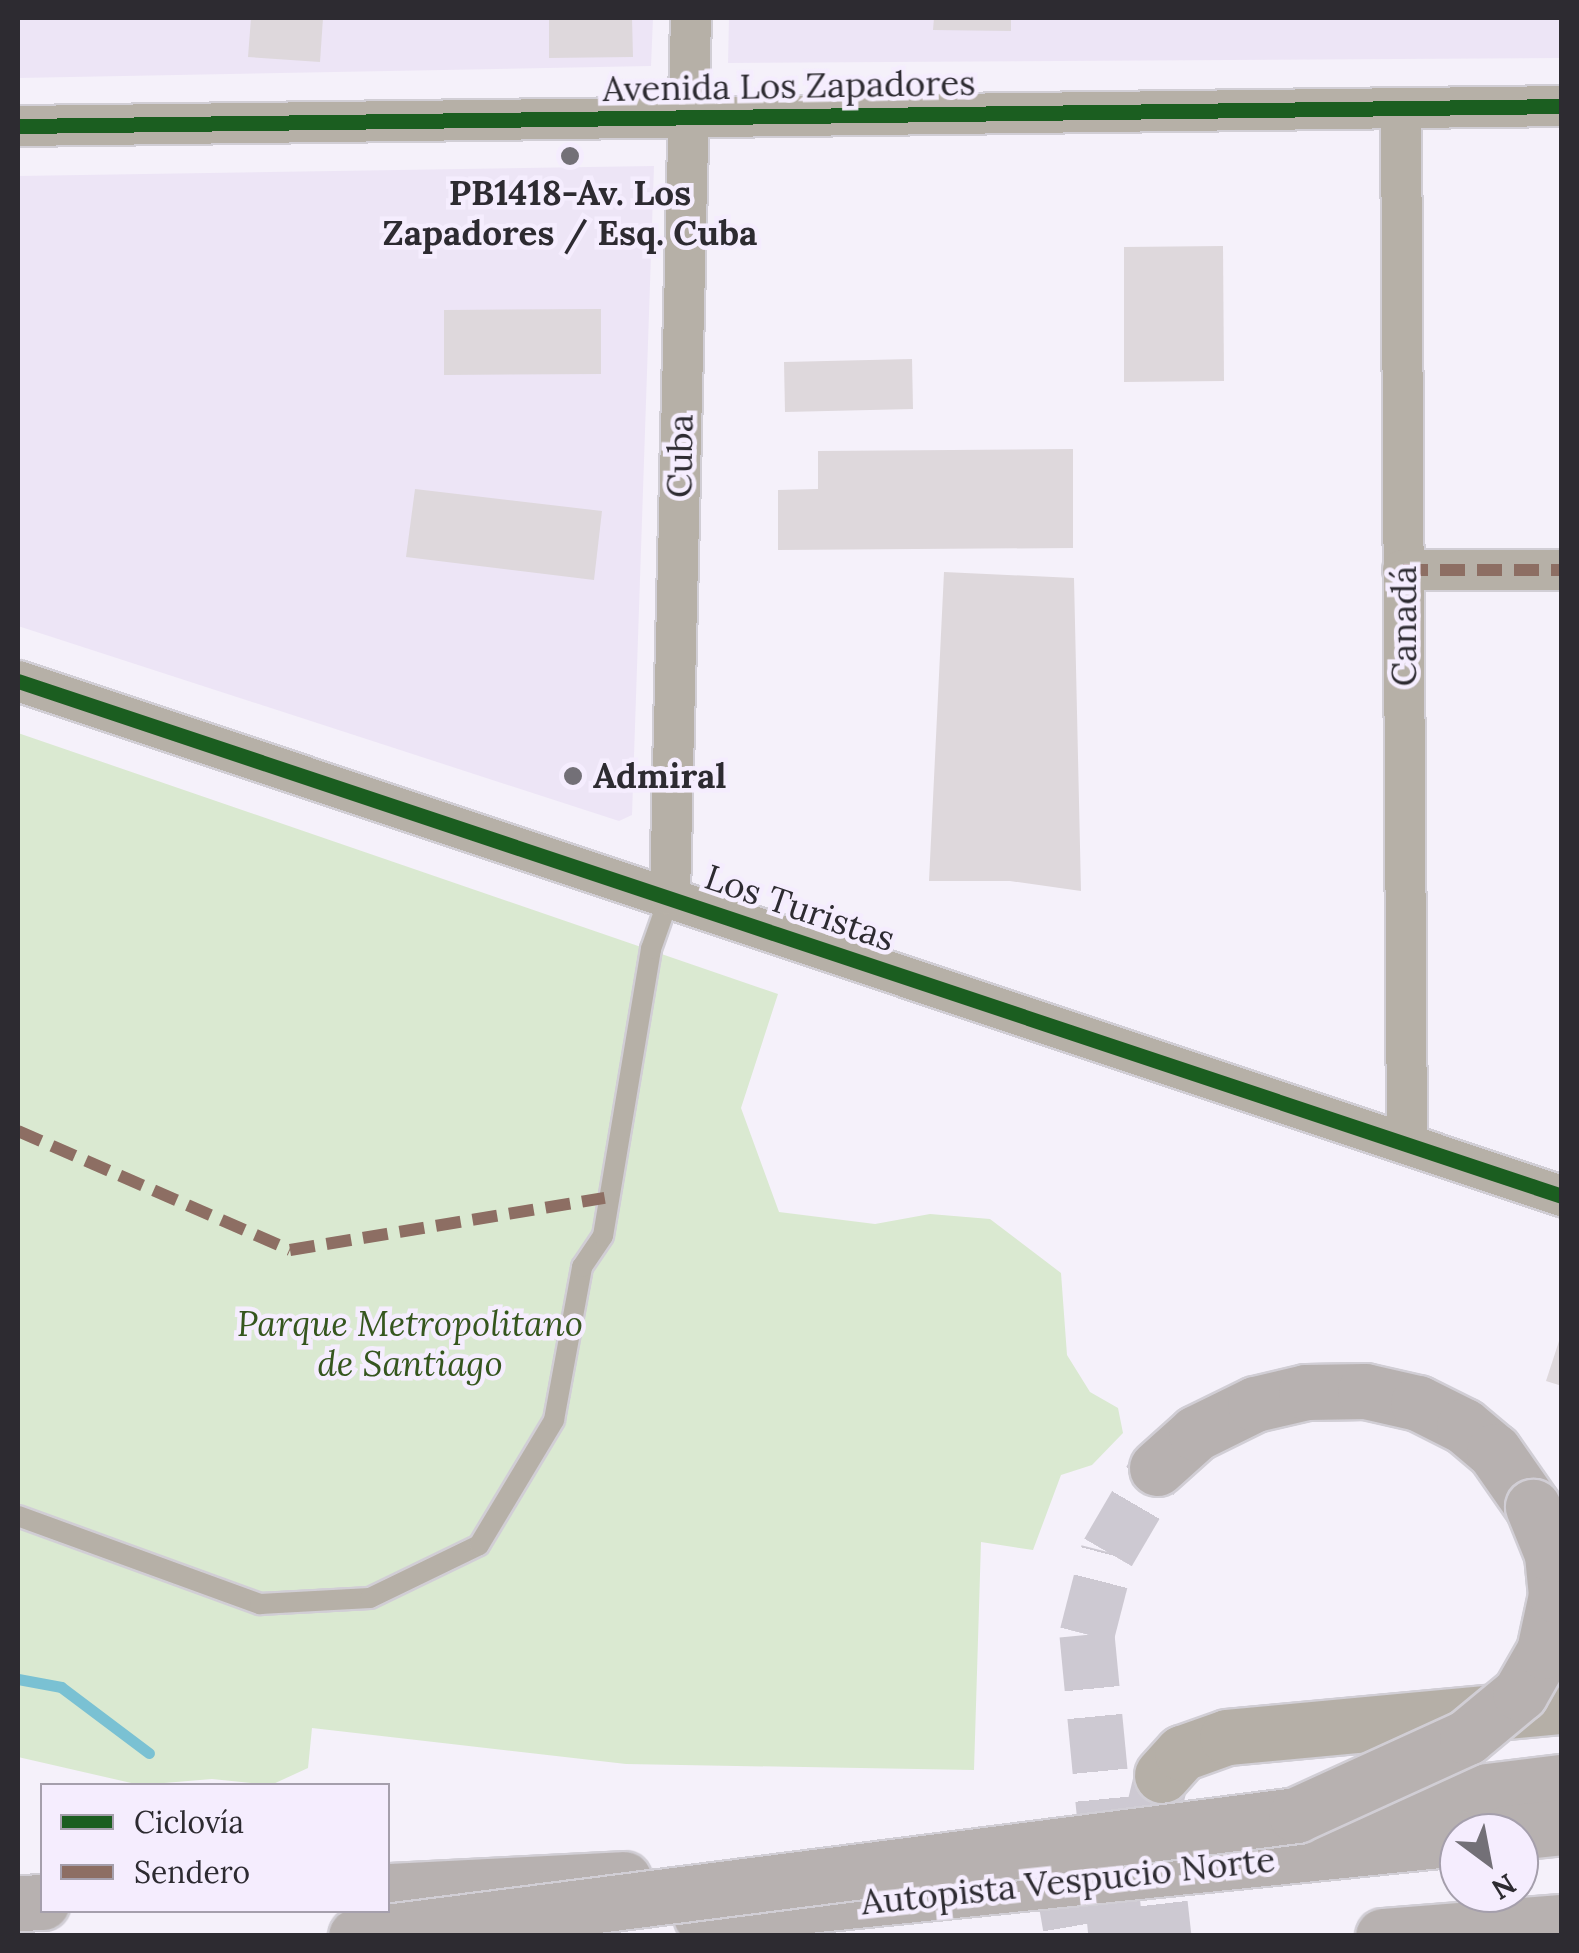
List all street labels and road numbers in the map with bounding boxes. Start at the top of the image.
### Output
street label: Avenida Los Zapadores [602,62,976,110]
street label: Cuba [658,414,702,498]
street label: Canadá [1383,566,1425,686]
street label: Los Turistas [700,856,900,960]
street label: Autopista Vespucio Norte [859,1838,1277,1924]

